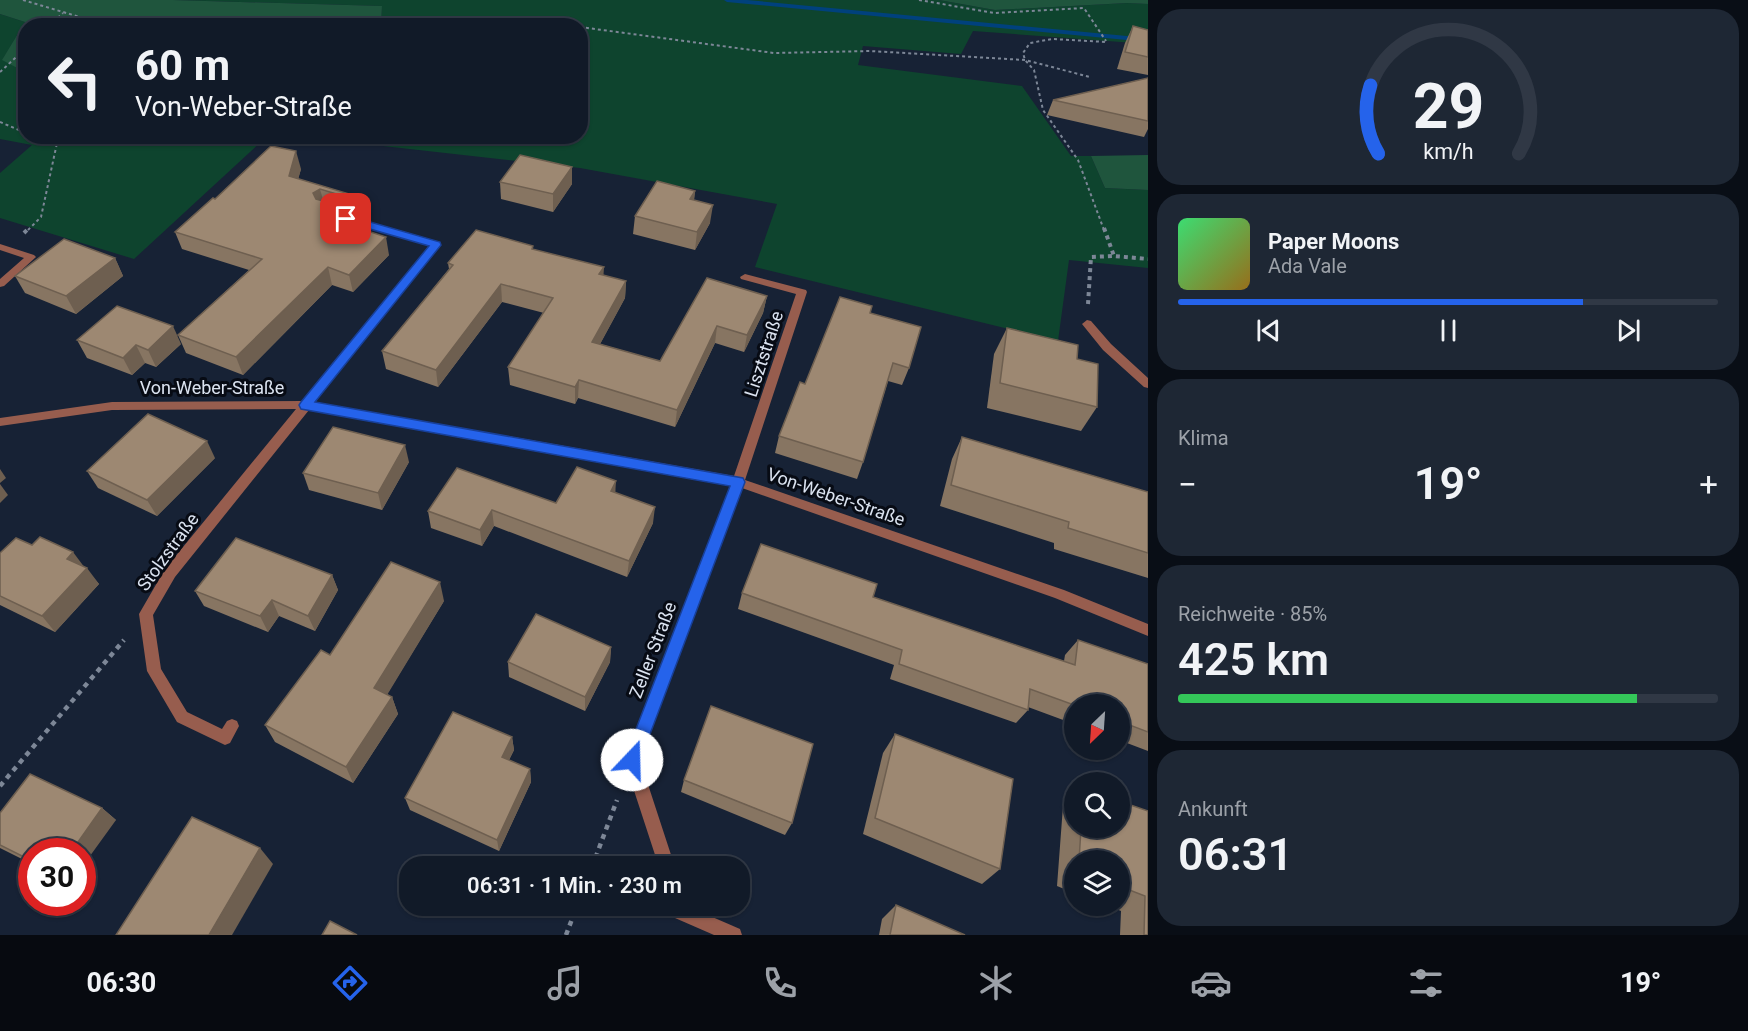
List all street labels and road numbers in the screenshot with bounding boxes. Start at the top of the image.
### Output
street label: Lisztstraße [740,308,787,399]
street label: Von-Weber-Straße [140,377,284,398]
street label: Von-Weber-Straße [764,463,908,530]
street label: Stolzstraße [132,509,203,595]
street label: Zeller Straße [625,599,681,701]

